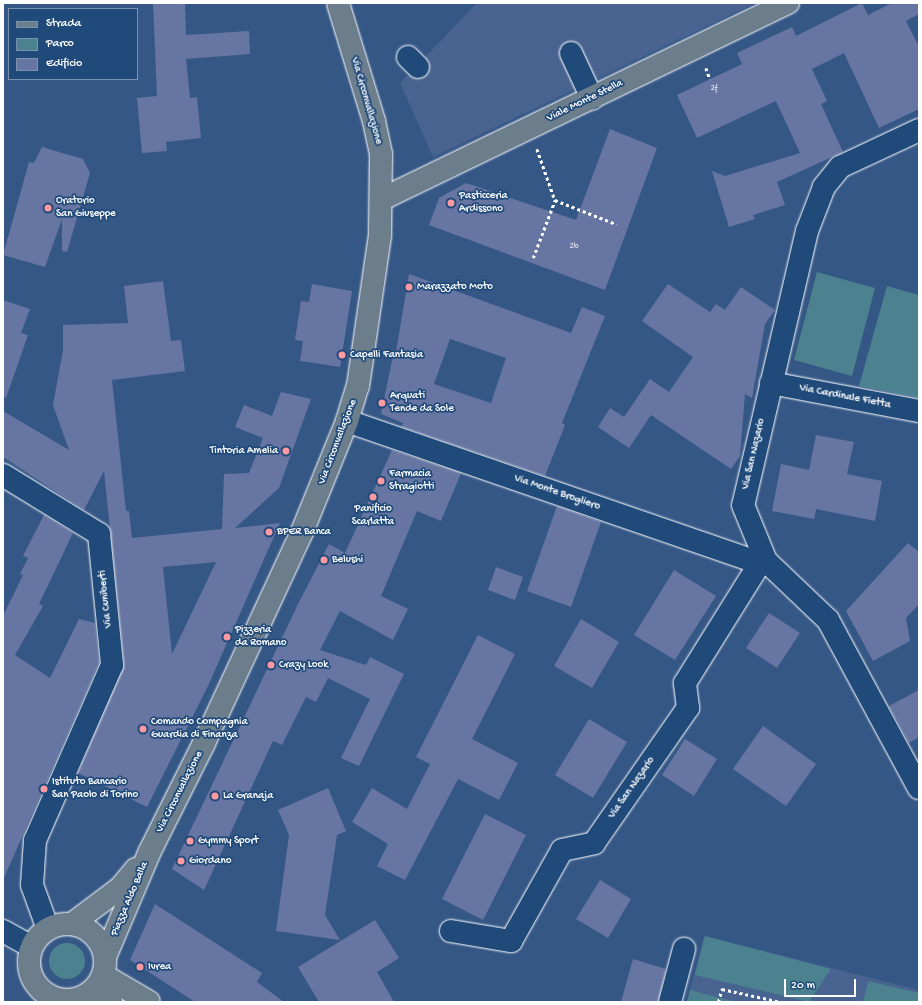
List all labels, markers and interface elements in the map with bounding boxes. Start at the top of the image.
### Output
legend [8,8,138,80]
text: Strada [46,17,81,31]
text: Parco [46,37,74,51]
street label: Via Circonvallazione [347,56,385,146]
text: Edificio [46,57,82,71]
street label: Viale Monte Stella [545,77,625,125]
house number: 2f [710,84,718,94]
place label: Pasticceria Ardissono [459,190,508,216]
place label: Oratorio San Giuseppe [56,195,116,221]
marker: Pasticceria Ardissono [446,198,456,208]
marker: Oratorio San Giuseppe [43,203,53,213]
house number: 2b [569,242,579,252]
place label: Marazzato Moto [417,280,493,294]
marker: Marazzato Moto [404,282,414,292]
place label: Capelli Fantasia [350,348,423,362]
marker: Capelli Fantasia [337,350,347,360]
street label: Via Cardinale Fietta [798,382,892,412]
place label: Arquati Tende da Sole [390,390,454,416]
street label: Via Circonvallazione [316,398,360,486]
marker: Arquati Tende da Sole [377,398,387,408]
street label: Via San Nazario [739,417,769,491]
place label: Tintoria Amelia [210,444,278,458]
marker: Tintoria Amelia [281,446,291,456]
place label: Farmacia Stragiotti [389,468,434,494]
street label: Via Monte Brogliero [512,472,602,514]
marker: Farmacia Stragiotti [376,476,386,486]
marker: Panificio Scarlatta [368,492,378,502]
place label: Panificio Scarlatta [352,503,394,529]
place label: BPER Banca [277,525,331,539]
marker: BPER Banca [264,527,274,537]
place label: Belushi [332,553,363,567]
marker: Belushi [319,555,329,565]
street label: Via Cuniberti [96,569,116,629]
place label: Pizzeria da Romano [235,624,286,650]
marker: Pizzeria da Romano [222,632,232,642]
place label: Crazy Look [279,658,328,672]
marker: Crazy Look [266,660,276,670]
place label: Comando Compagnia Guardia di Finanza [151,716,248,742]
marker: Comando Compagnia Guardia di Finanza [138,724,148,734]
street label: Via Circonvallazione [154,749,206,835]
street label: Via San Nazario [606,755,658,821]
place label: Istituto Bancario San Paolo di Torino [52,776,138,802]
marker: Istituto Bancario San Paolo di Torino [39,784,49,794]
place label: La Granaja [223,789,273,803]
marker: La Granaja [210,791,220,801]
place label: Gymmy Sport [198,834,259,848]
marker: Gymmy Sport [185,836,195,846]
place label: Giordano [189,854,231,868]
marker: Giordano [176,856,186,866]
street label: Piazza Aldo Balla [108,860,152,938]
place label: Ivrea [148,960,171,974]
marker: Ivrea [135,962,145,972]
scale bar [786,971,858,997]
text: 20 m [791,979,815,993]

